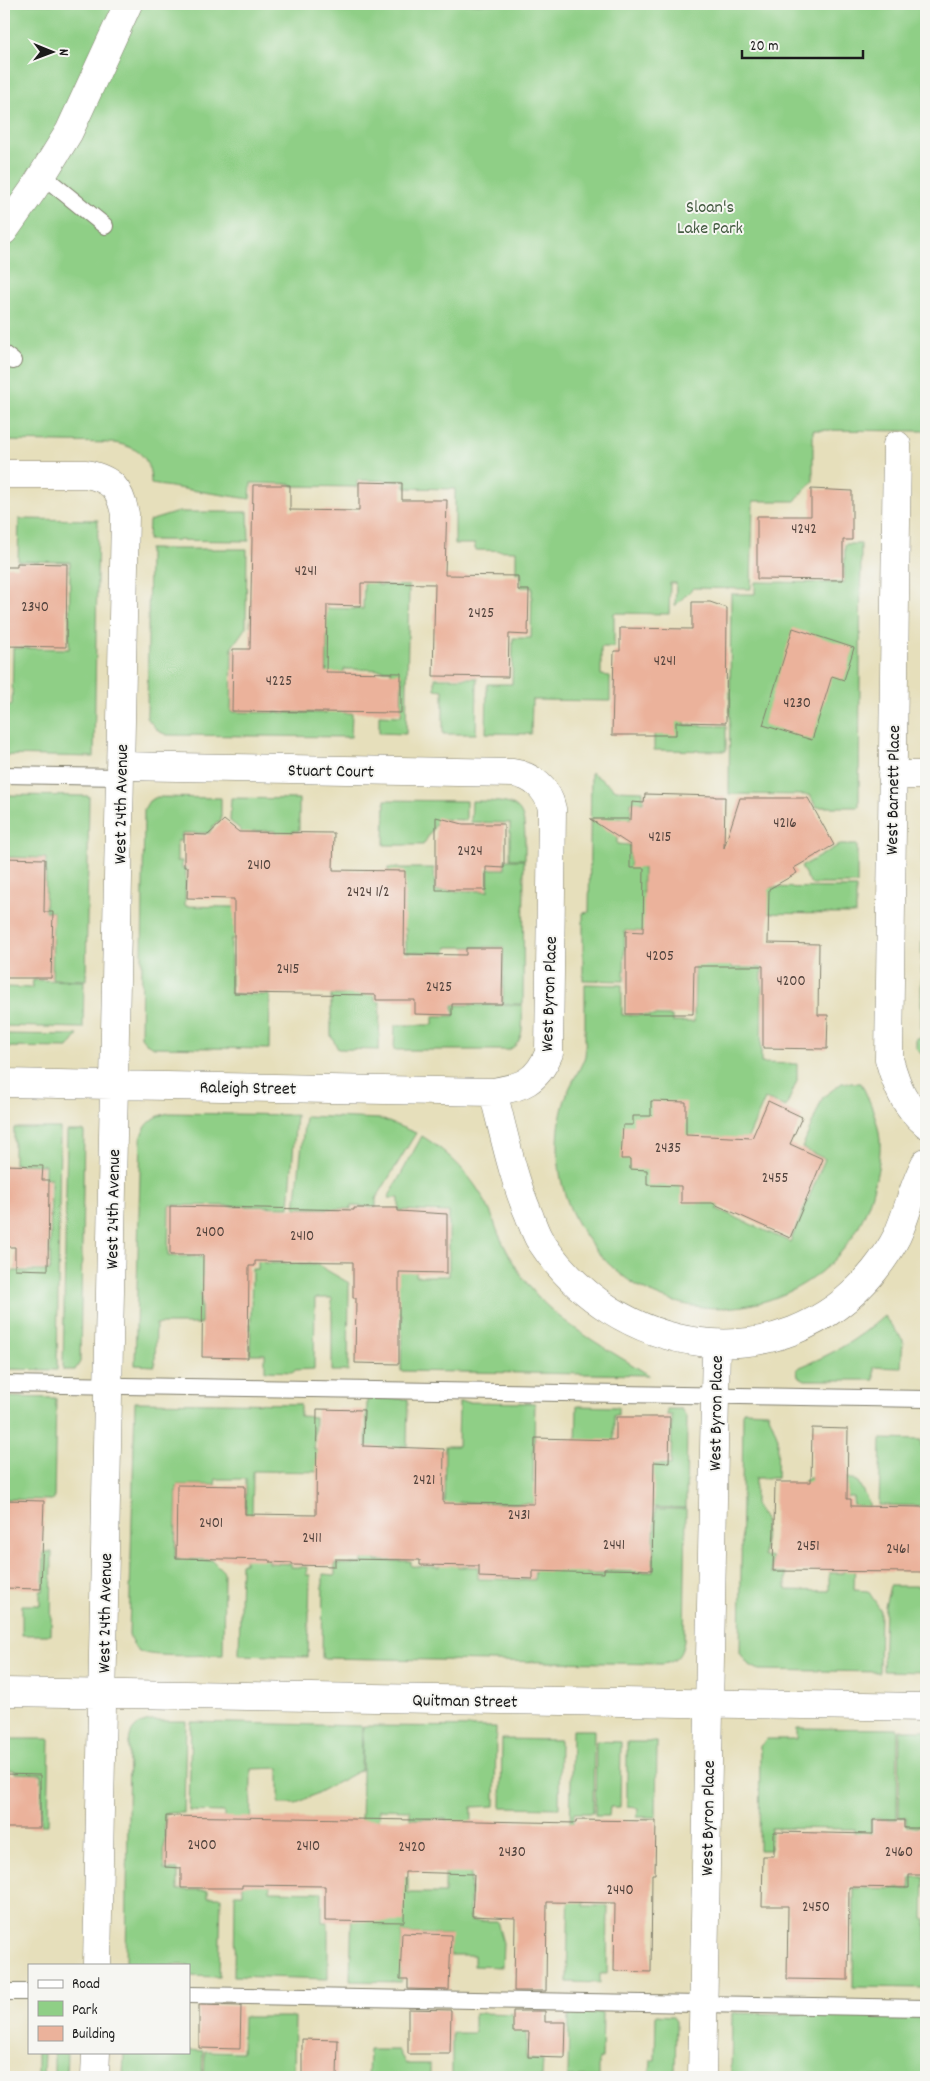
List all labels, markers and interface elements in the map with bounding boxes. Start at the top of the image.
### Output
north arrow [28,28,78,78]
scale bar [742,28,864,60]
text: 20 m [750,36,778,58]
text: N [53,49,73,56]
park label: Sloan's Lake Park [677,196,743,242]
house number: 4242 [791,519,817,541]
house number: 4241 [295,561,317,583]
house number: 2340 [21,597,49,619]
house number: 2425 [468,603,494,625]
house number: 4241 [654,651,676,673]
house number: 4225 [266,671,292,693]
house number: 4230 [783,693,811,715]
street label: West Barnett Place [881,725,908,855]
street label: West 24th Avenue [109,744,136,864]
street label: Stuart Court [288,759,375,786]
house number: 4216 [773,813,797,835]
house number: 4215 [648,827,672,849]
house number: 2424 [457,841,483,863]
house number: 2410 [247,855,271,877]
house number: 2424 1/2 [346,882,390,904]
street label: West Byron Place [536,936,565,1052]
house number: 4205 [646,946,674,968]
house number: 2415 [276,959,300,981]
house number: 4200 [776,971,806,993]
house number: 2425 [426,977,452,999]
street label: Raleigh Street [199,1076,297,1103]
house number: 2435 [655,1138,681,1160]
street label: West 24th Avenue [101,1149,128,1269]
house number: 2455 [762,1168,788,1190]
house number: 2400 [195,1222,225,1244]
house number: 2410 [290,1226,314,1248]
street label: West Byron Place [704,1355,731,1471]
house number: 2421 [413,1470,435,1492]
house number: 2431 [508,1505,530,1527]
house number: 2401 [199,1513,223,1535]
house number: 2411 [302,1528,322,1550]
house number: 2441 [603,1535,625,1557]
house number: 2451 [796,1536,820,1558]
house number: 2461 [886,1539,910,1561]
street label: West 24th Avenue [93,1553,120,1673]
street label: Quitman Street [412,1689,518,1716]
street label: West Byron Place [696,1760,723,1876]
house number: 2400 [187,1835,217,1857]
house number: 2410 [296,1836,320,1858]
house number: 2420 [398,1837,426,1859]
house number: 2430 [498,1842,526,1864]
house number: 2460 [885,1842,913,1864]
house number: 2440 [606,1880,634,1902]
house number: 2450 [802,1897,830,1919]
legend [28,1964,190,2054]
text: Road [72,1974,100,1996]
text: Park [72,2000,98,2022]
text: Building [72,2024,115,2046]

